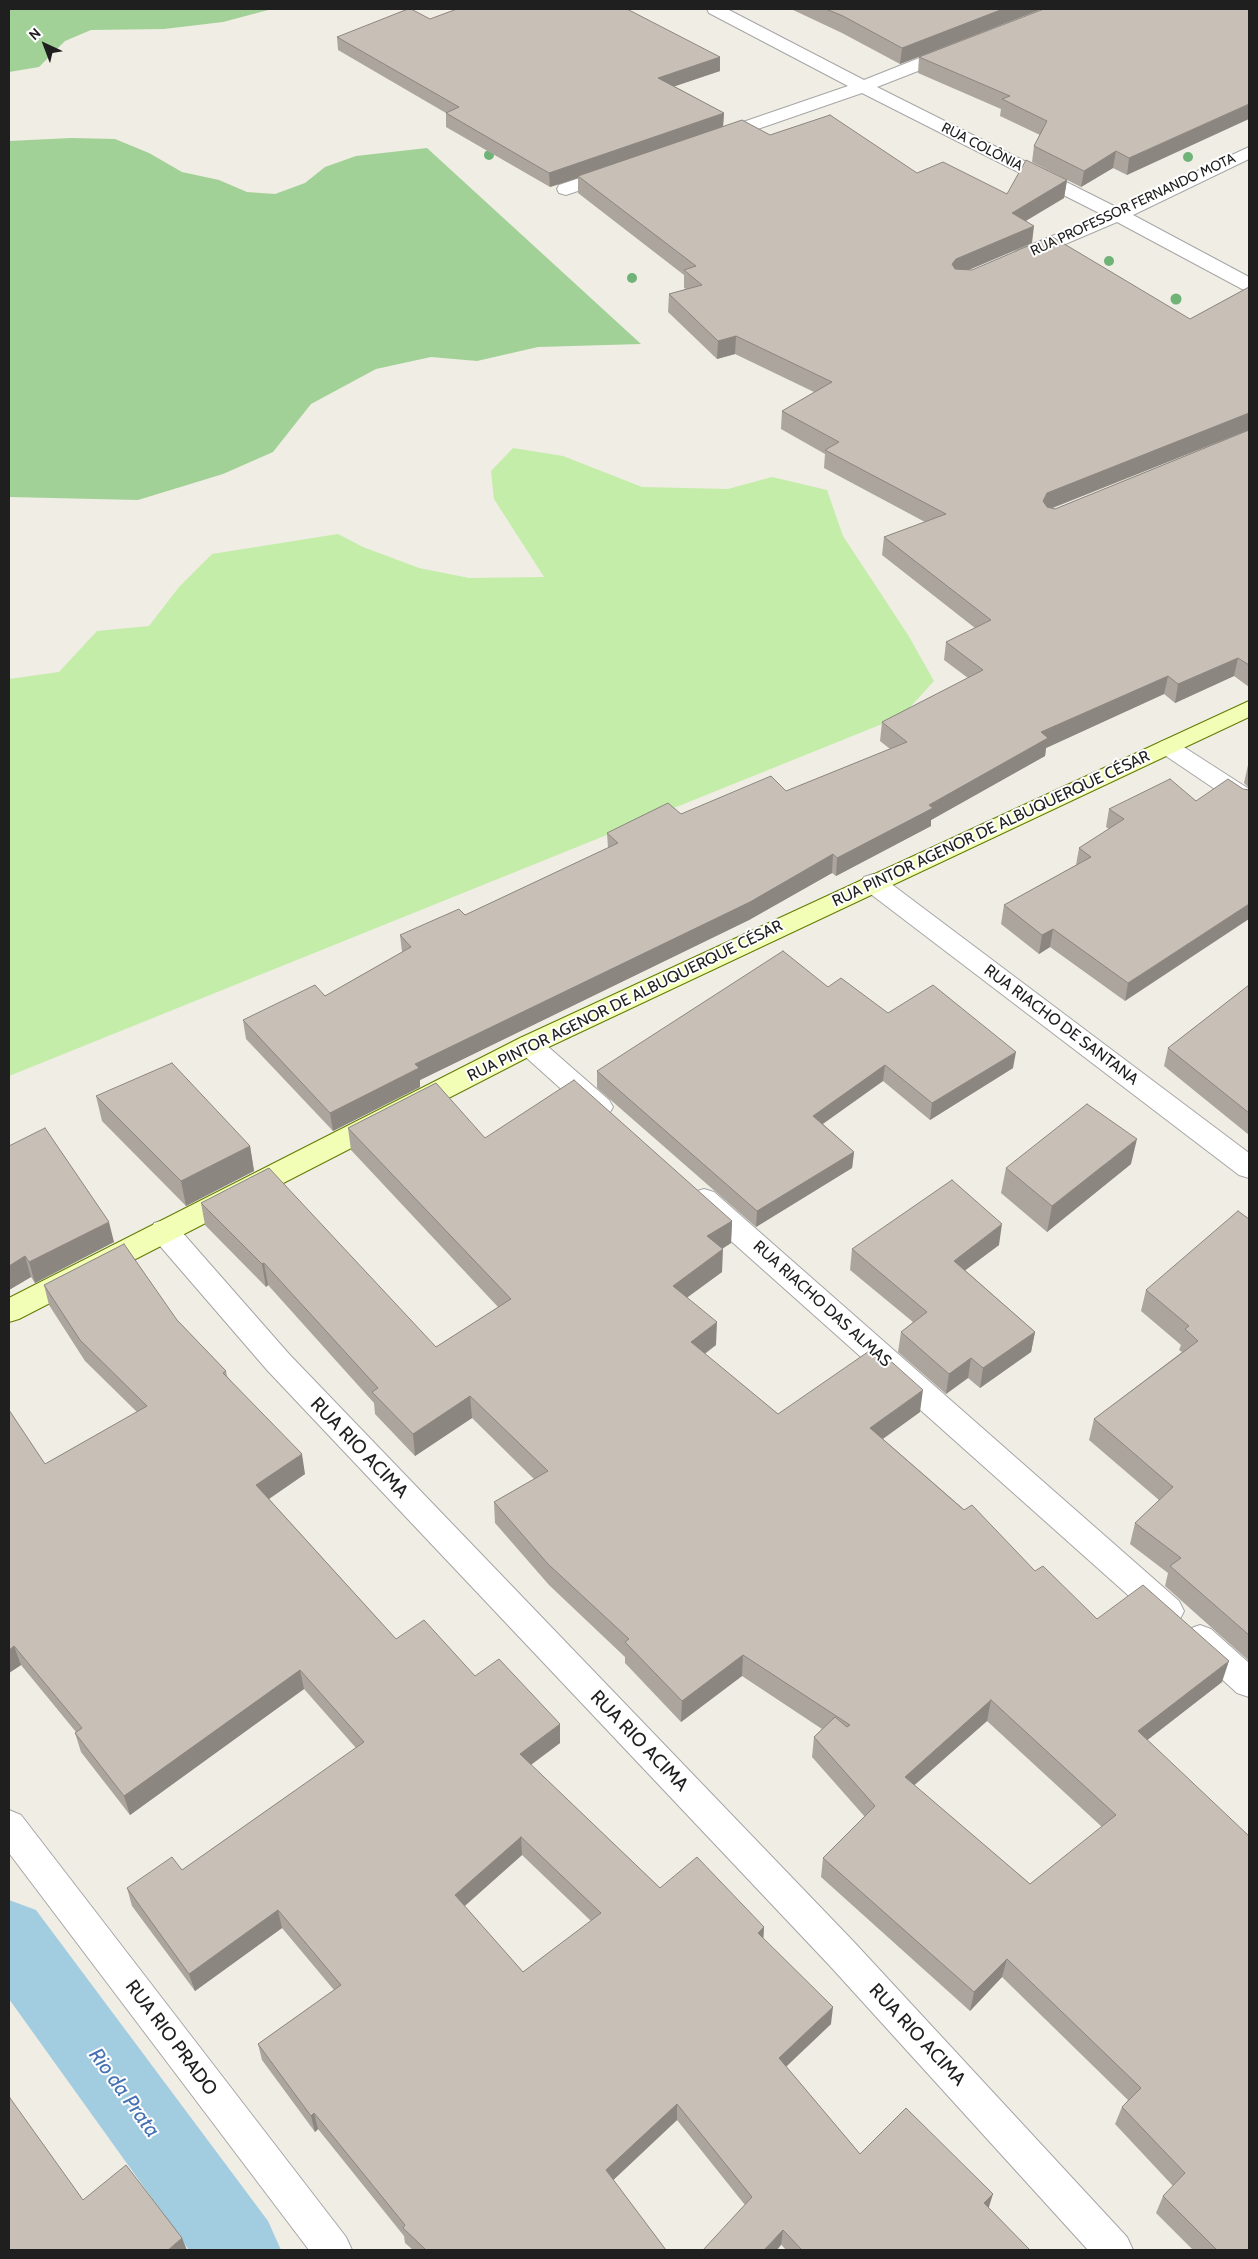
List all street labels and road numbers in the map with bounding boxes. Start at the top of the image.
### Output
street label: RUA COLÔNIA [939,119,1025,175]
street label: RUA PROFESSOR FERNANDO MOTA [1028,150,1238,260]
street label: RUA PINTOR AGENOR DE ALBUQUERQUE CÉSAR [829,747,1153,911]
street label: RUA PINTOR AGENOR DE ALBUQUERQUE CÉSAR [464,916,786,1086]
street label: RUA RIACHO DE SANTANA [980,961,1142,1089]
street label: RUA RIACHO DAS ALMAS [749,1237,895,1371]
street label: RUA RIO ACIMA [305,1393,413,1503]
street label: RUA RIO ACIMA [585,1686,693,1796]
street label: RUA RIO PRADO [120,1976,222,2100]
street label: RUA RIO ACIMA [864,1979,970,2091]

